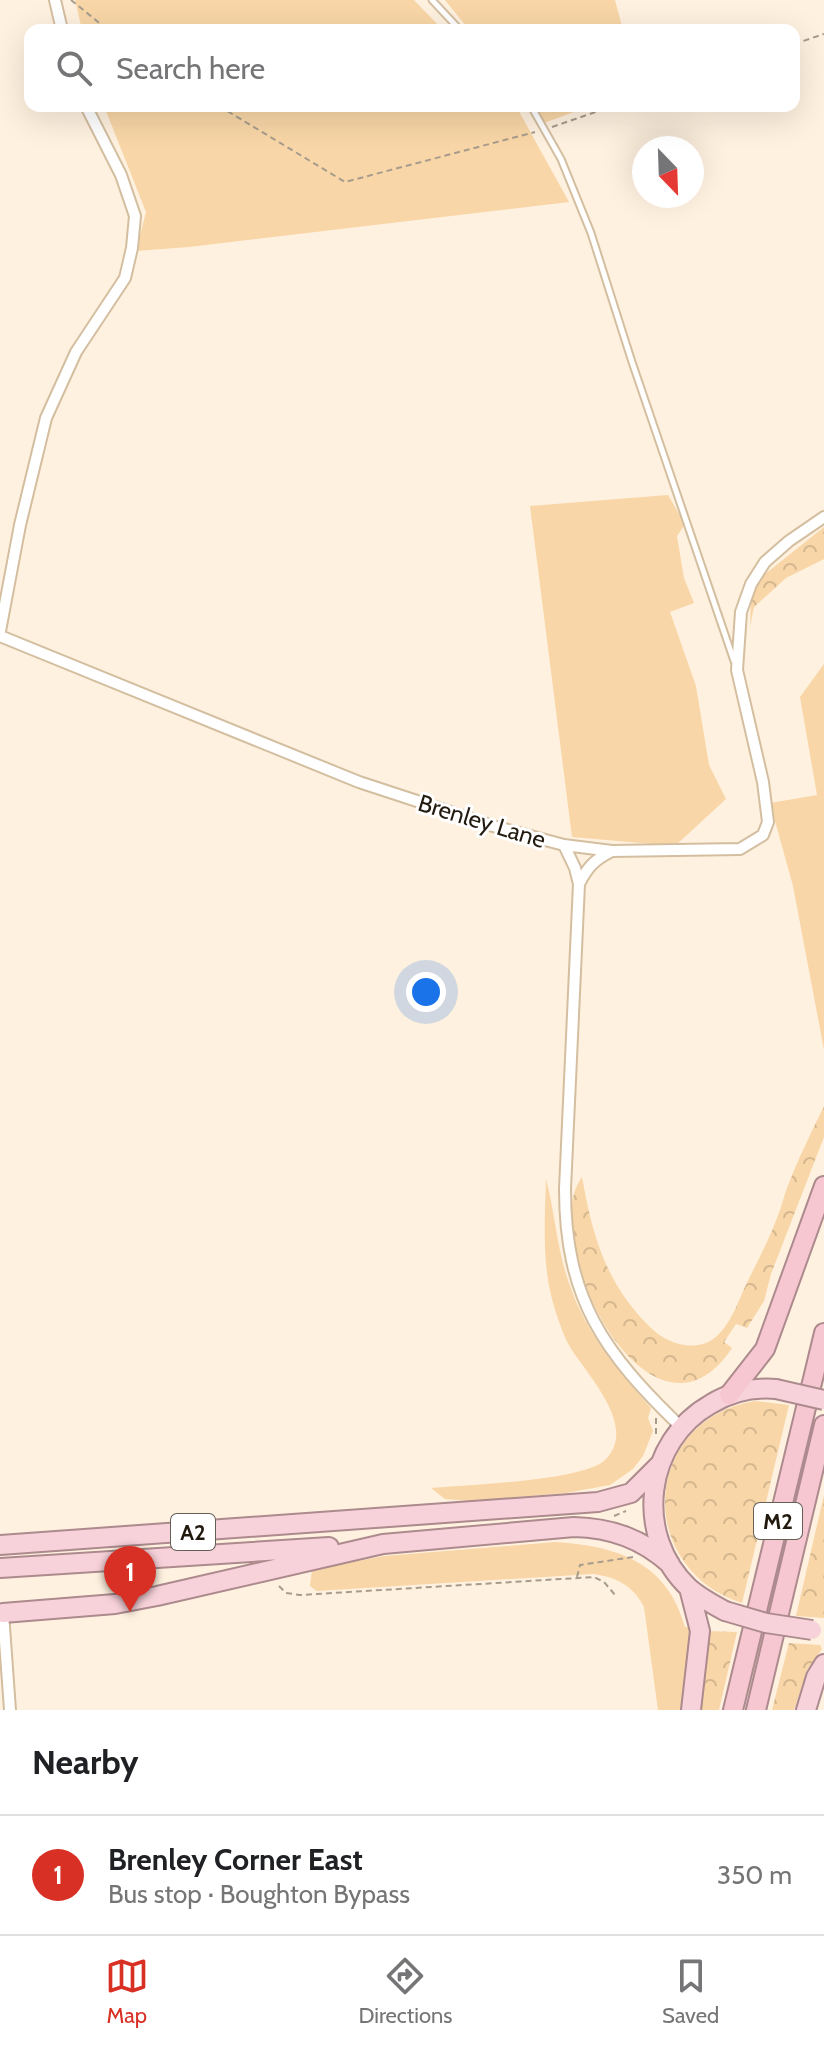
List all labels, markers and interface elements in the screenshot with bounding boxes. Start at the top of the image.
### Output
search box [24,24,800,112]
icon: search [52,46,96,90]
text: Search here [116,50,265,87]
north arrow [632,136,704,208]
street label: Brenley Lane [415,788,549,854]
your location [406,972,446,1012]
road number: M2 [754,1503,802,1539]
road number: A2 [171,1514,215,1550]
pin: 1 [104,1546,156,1612]
text: Nearby [32,1741,139,1783]
text: Brenley Corner East [108,1841,363,1878]
text: 1 [53,1859,63,1891]
text: 350 m [717,1859,792,1891]
text: Bus stop · Boughton Bypass [108,1878,410,1910]
tab: Map [105,1954,149,2029]
tab: Directions [358,1954,452,2029]
tab: Saved [662,1954,719,2029]

